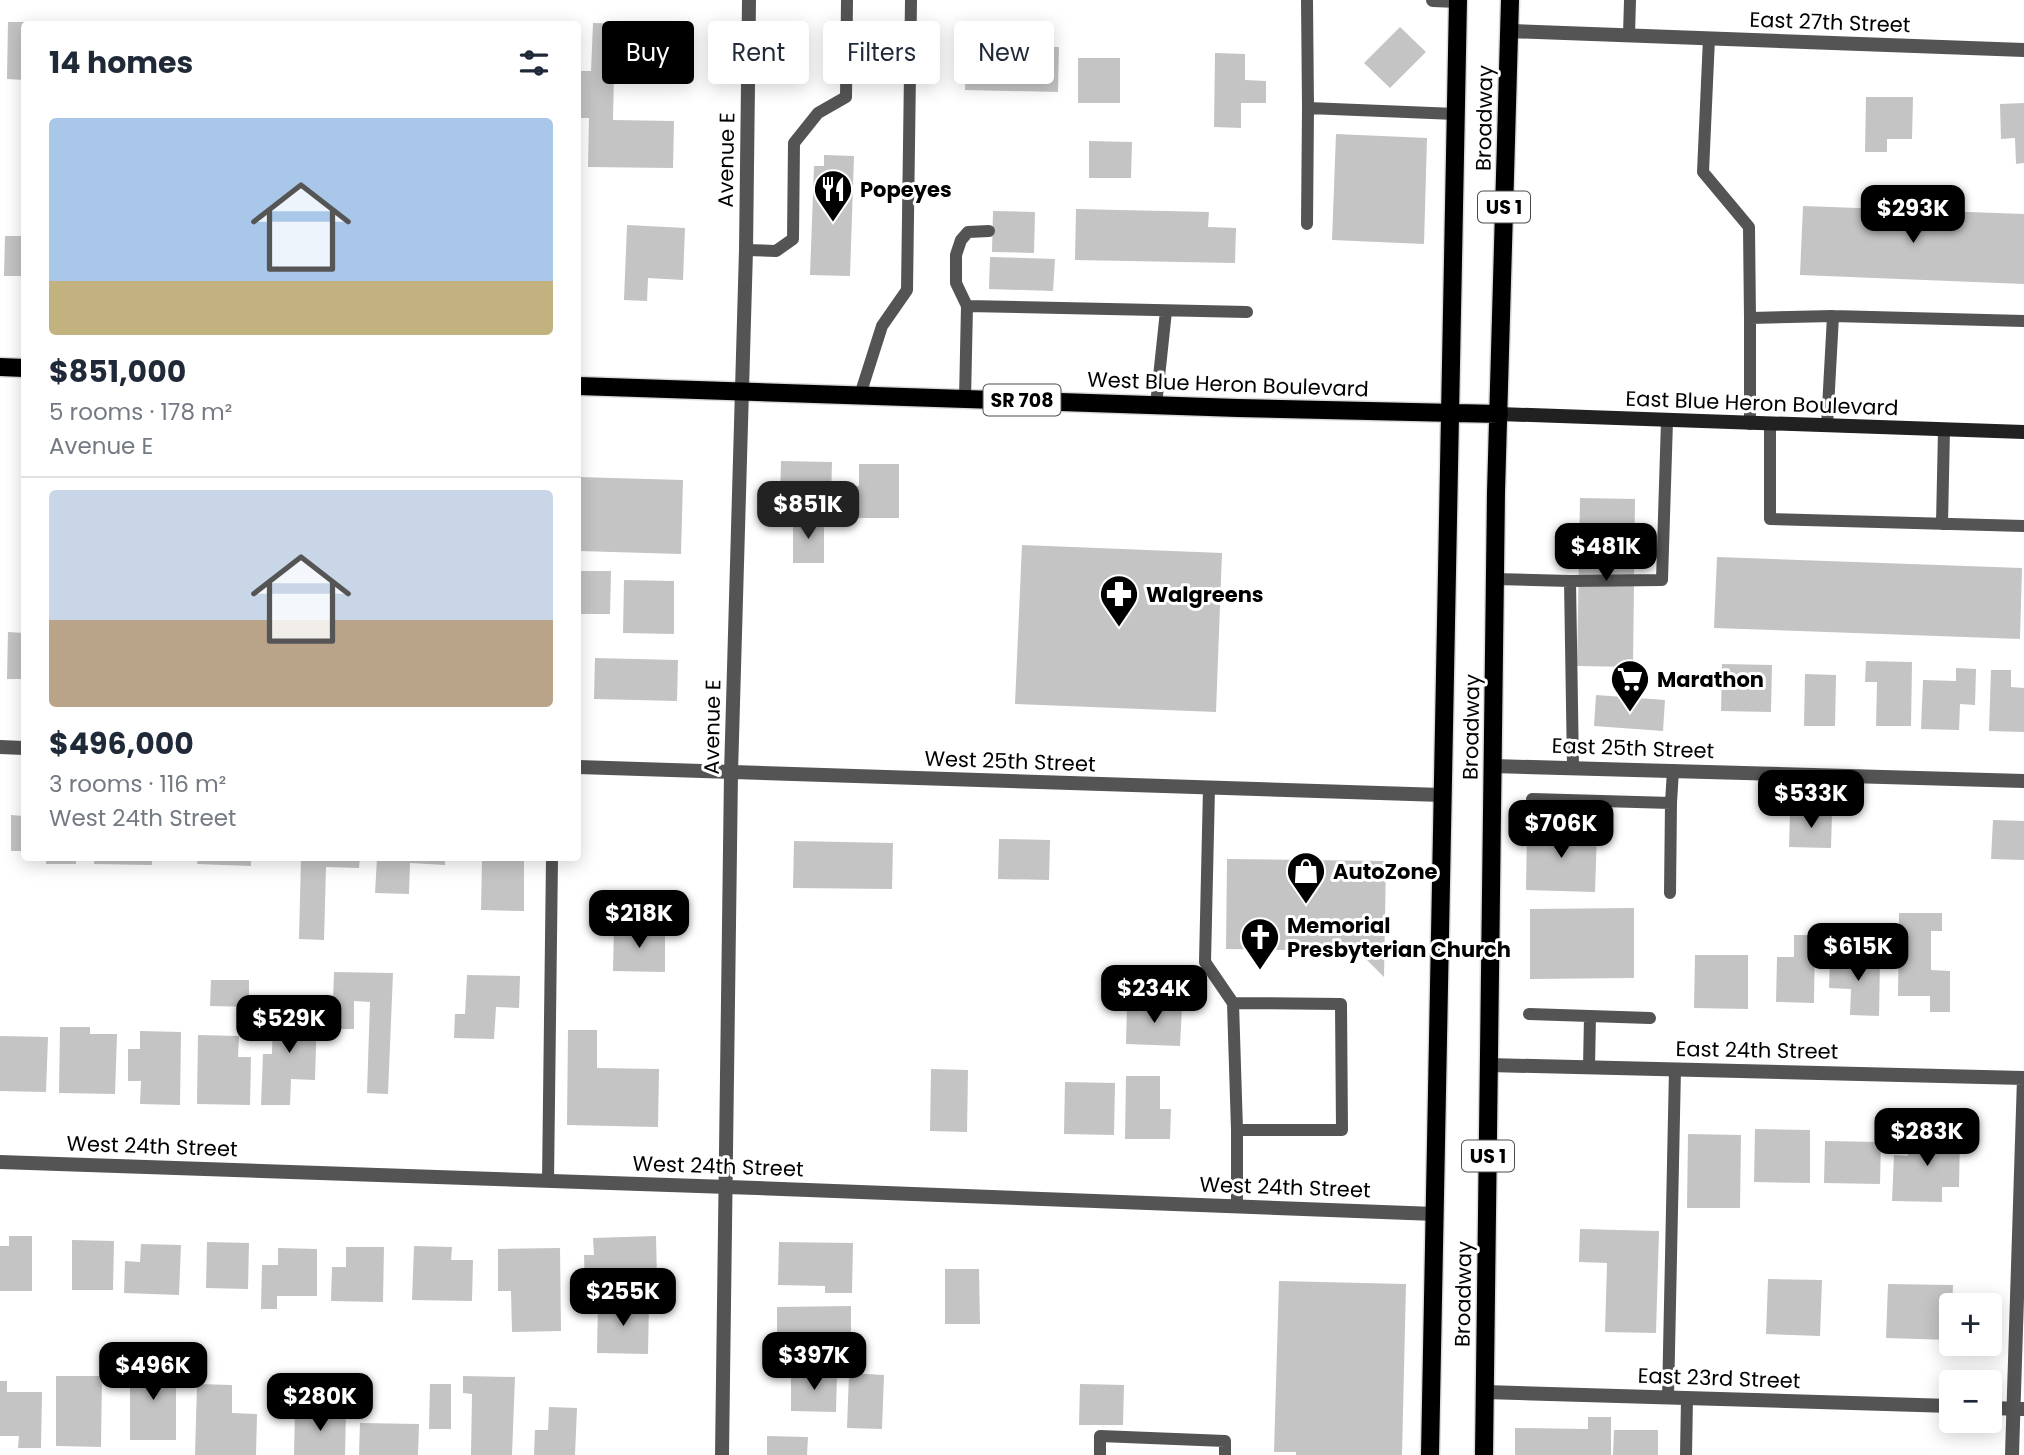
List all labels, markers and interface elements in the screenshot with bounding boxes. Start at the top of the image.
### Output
street label: East 27th Street [1749,5,1911,39]
chip: Buy [602,21,694,84]
chip: Rent [708,21,809,84]
chip: Filters [823,21,940,84]
chip: New [954,21,1054,84]
text: 14 homes [49,41,193,84]
icon: filters [515,44,553,82]
street label: Broadway [1469,65,1499,171]
street label: Avenue E [711,112,741,208]
icon: home [238,164,364,290]
restaurant icon: Popeyes [812,168,854,223]
place label: Popeyes [860,175,952,204]
pin: $293K [1864,186,1962,245]
road number: US 1 [1478,192,1530,223]
text: $293K [1877,192,1949,224]
text: $851,000 [49,350,186,393]
street label: West Blue Heron Boulevard [1087,365,1369,403]
road number: SR 708 [984,384,1060,416]
street label: East Blue Heron Boulevard [1625,384,1899,422]
text: 5 rooms · 178 m² [49,396,232,428]
text: Avenue E [49,430,153,462]
pin: $851K [759,482,857,541]
text: $851K [773,488,843,520]
pin: $481K [1557,524,1655,583]
text: $481K [1571,530,1641,562]
icon: home [238,536,364,662]
pharmacy icon: Walgreens [1098,573,1140,628]
place label: Walgreens [1146,580,1264,609]
supermarket icon: Marathon [1609,658,1651,713]
place label: Marathon [1657,665,1764,694]
street label: Broadway [1456,674,1486,780]
street label: Avenue E [697,679,727,775]
text: $496,000 [49,722,194,765]
street label: East 25th Street [1551,731,1715,765]
street label: West 25th Street [924,744,1096,778]
text: 3 rooms · 116 m² [49,768,226,800]
pin: $533K [1762,770,1860,830]
text: $533K [1774,777,1848,809]
pin: $706K [1512,800,1610,860]
text: West 24th Street [49,802,237,834]
text: $706K [1524,807,1598,839]
shop icon: AutoZone [1285,850,1327,905]
place label: AutoZone [1333,857,1438,886]
pin: $218K [590,890,688,950]
text: $218K [605,897,673,929]
place label: Memorial Presbyterian Church [1287,911,1511,964]
church icon: Memorial Presbyterian Church [1239,916,1281,971]
pin: $615K [1809,923,1907,983]
text: $615K [1823,930,1893,962]
pin: $234K [1105,965,1203,1025]
text: $234K [1117,972,1191,1004]
pin: $529K [240,996,338,1055]
text: $529K [252,1002,326,1034]
street label: East 24th Street [1675,1034,1839,1066]
pin: $283K [1878,1108,1976,1168]
text: $283K [1890,1115,1964,1147]
street label: West 24th Street [66,1129,238,1163]
road number: US 1 [1462,1140,1514,1172]
street label: West 24th Street [632,1149,804,1183]
street label: West 24th Street [1199,1170,1371,1204]
street label: Broadway [1448,1241,1478,1347]
pin: $255K [574,1268,672,1328]
text: $255K [586,1275,660,1307]
map controls [1939,1293,2002,1433]
button: + [1939,1293,2002,1356]
pin: $397K [765,1332,863,1392]
text: $397K [778,1339,850,1371]
pin: $496K [104,1342,202,1402]
text: $496K [115,1349,191,1381]
street label: East 23rd Street [1637,1361,1801,1395]
button: − [1939,1370,2002,1433]
pin: $280K [271,1374,369,1433]
text: $280K [283,1380,357,1412]

